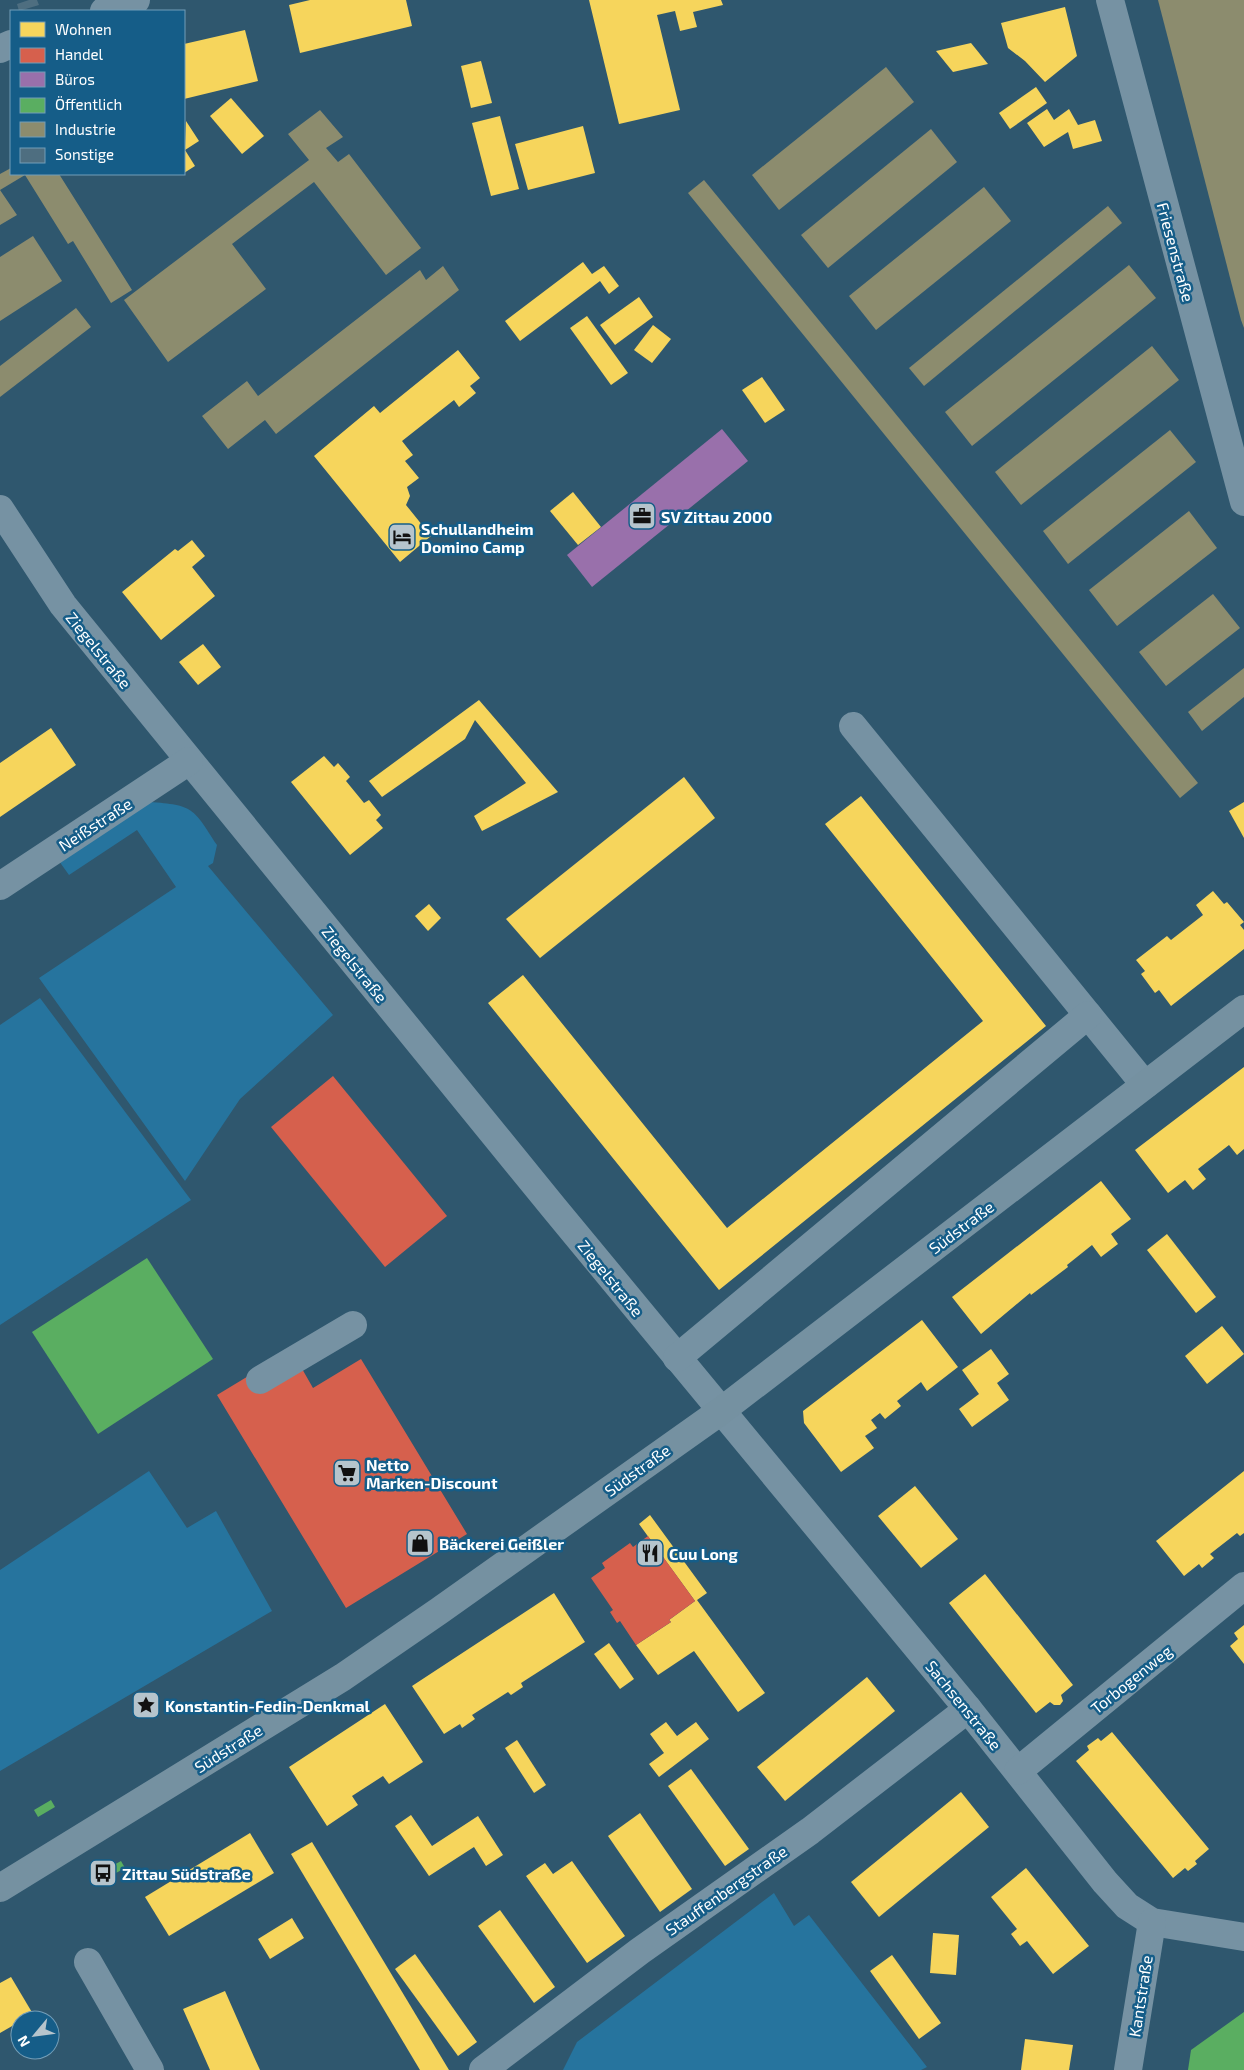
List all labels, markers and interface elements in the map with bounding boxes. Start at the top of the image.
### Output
legend [10,10,185,175]
text: Wohnen [55,20,112,38]
text: Handel [55,45,104,63]
text: Büros [55,70,95,88]
text: Öffentlich [55,95,122,113]
text: Industrie [55,120,116,138]
text: Sonstige [55,145,114,163]
street label: Friesenstraße [1154,200,1198,304]
office icon: SV Zittau 2000 [627,501,657,531]
place label: SV Zittau 2000 [661,507,772,526]
place label: Schullandheim Domino Camp [421,519,534,556]
hotel icon: Schullandheim Domino Camp [387,522,417,552]
street label: Ziegelstraße [62,608,136,692]
street label: Neißstraße [55,793,135,855]
street label: Ziegelstraße [318,922,392,1006]
street label: Südstraße [925,1197,997,1257]
street label: Ziegelstraße [574,1236,648,1320]
street label: Südstraße [601,1440,673,1500]
place label: Netto Marken-Discount [366,1455,498,1492]
supermarket icon: Netto Marken-Discount [332,1458,362,1488]
shop icon: Bäckerei Geißler [405,1528,435,1558]
place label: Bäckerei Geißler [439,1534,564,1553]
restaurant icon: Cuu Long [635,1538,665,1568]
place label: Cuu Long [669,1544,738,1563]
street label: Torbogenweg [1087,1641,1175,1717]
street label: Sachsenstraße [922,1656,1006,1754]
place icon: Konstantin-Fedin-Denkmal [131,1690,161,1720]
place label: Konstantin-Fedin-Denkmal [165,1696,371,1715]
street label: Südstraße [191,1720,265,1776]
street label: Stauffenbergstraße [662,1841,790,1939]
bus stop icon: Zittau Südstraße [88,1858,118,1888]
place label: Zittau Südstraße [122,1864,251,1883]
street label: Kantstraße [1124,1954,1156,2038]
north arrow [10,2010,60,2060]
text: N [13,2033,33,2050]

